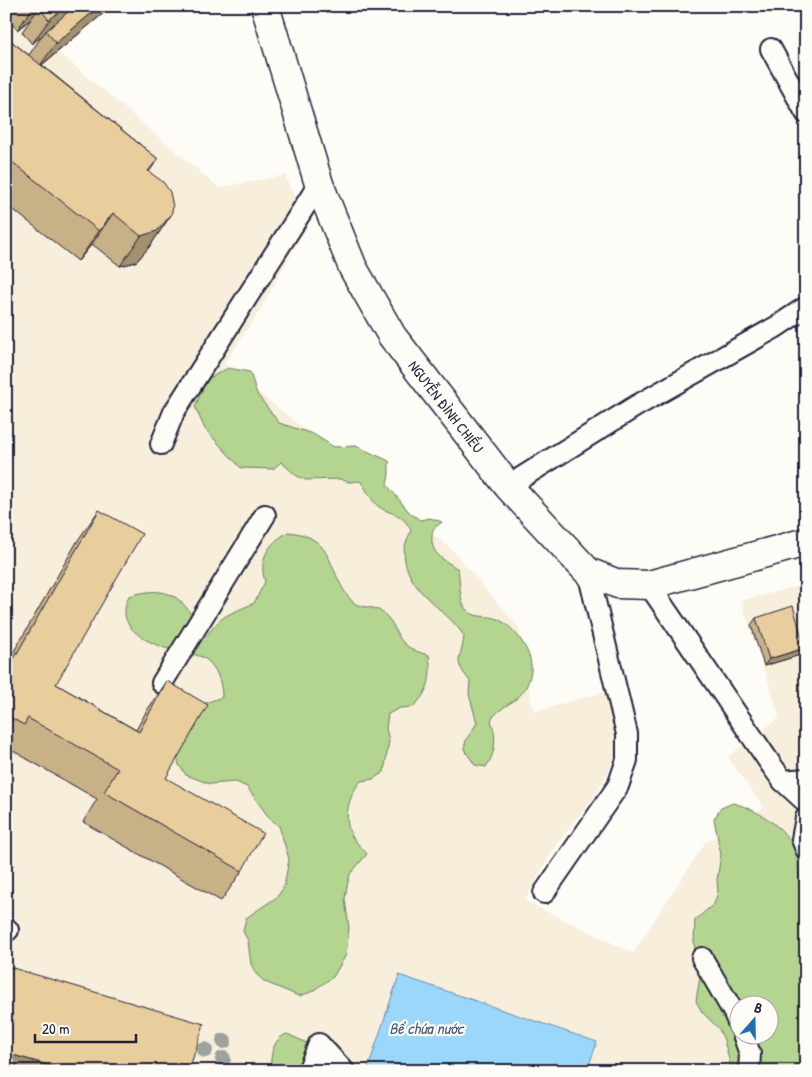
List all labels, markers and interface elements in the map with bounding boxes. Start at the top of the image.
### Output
street label: NGUYỄN ĐÌNH CHIỂU [404,356,489,457]
north arrow [730,994,780,1044]
text: B [752,997,765,1017]
scale bar [35,1012,136,1044]
water label: Bể chứa nước [389,1017,465,1039]
text: 20 m [42,1018,69,1039]

